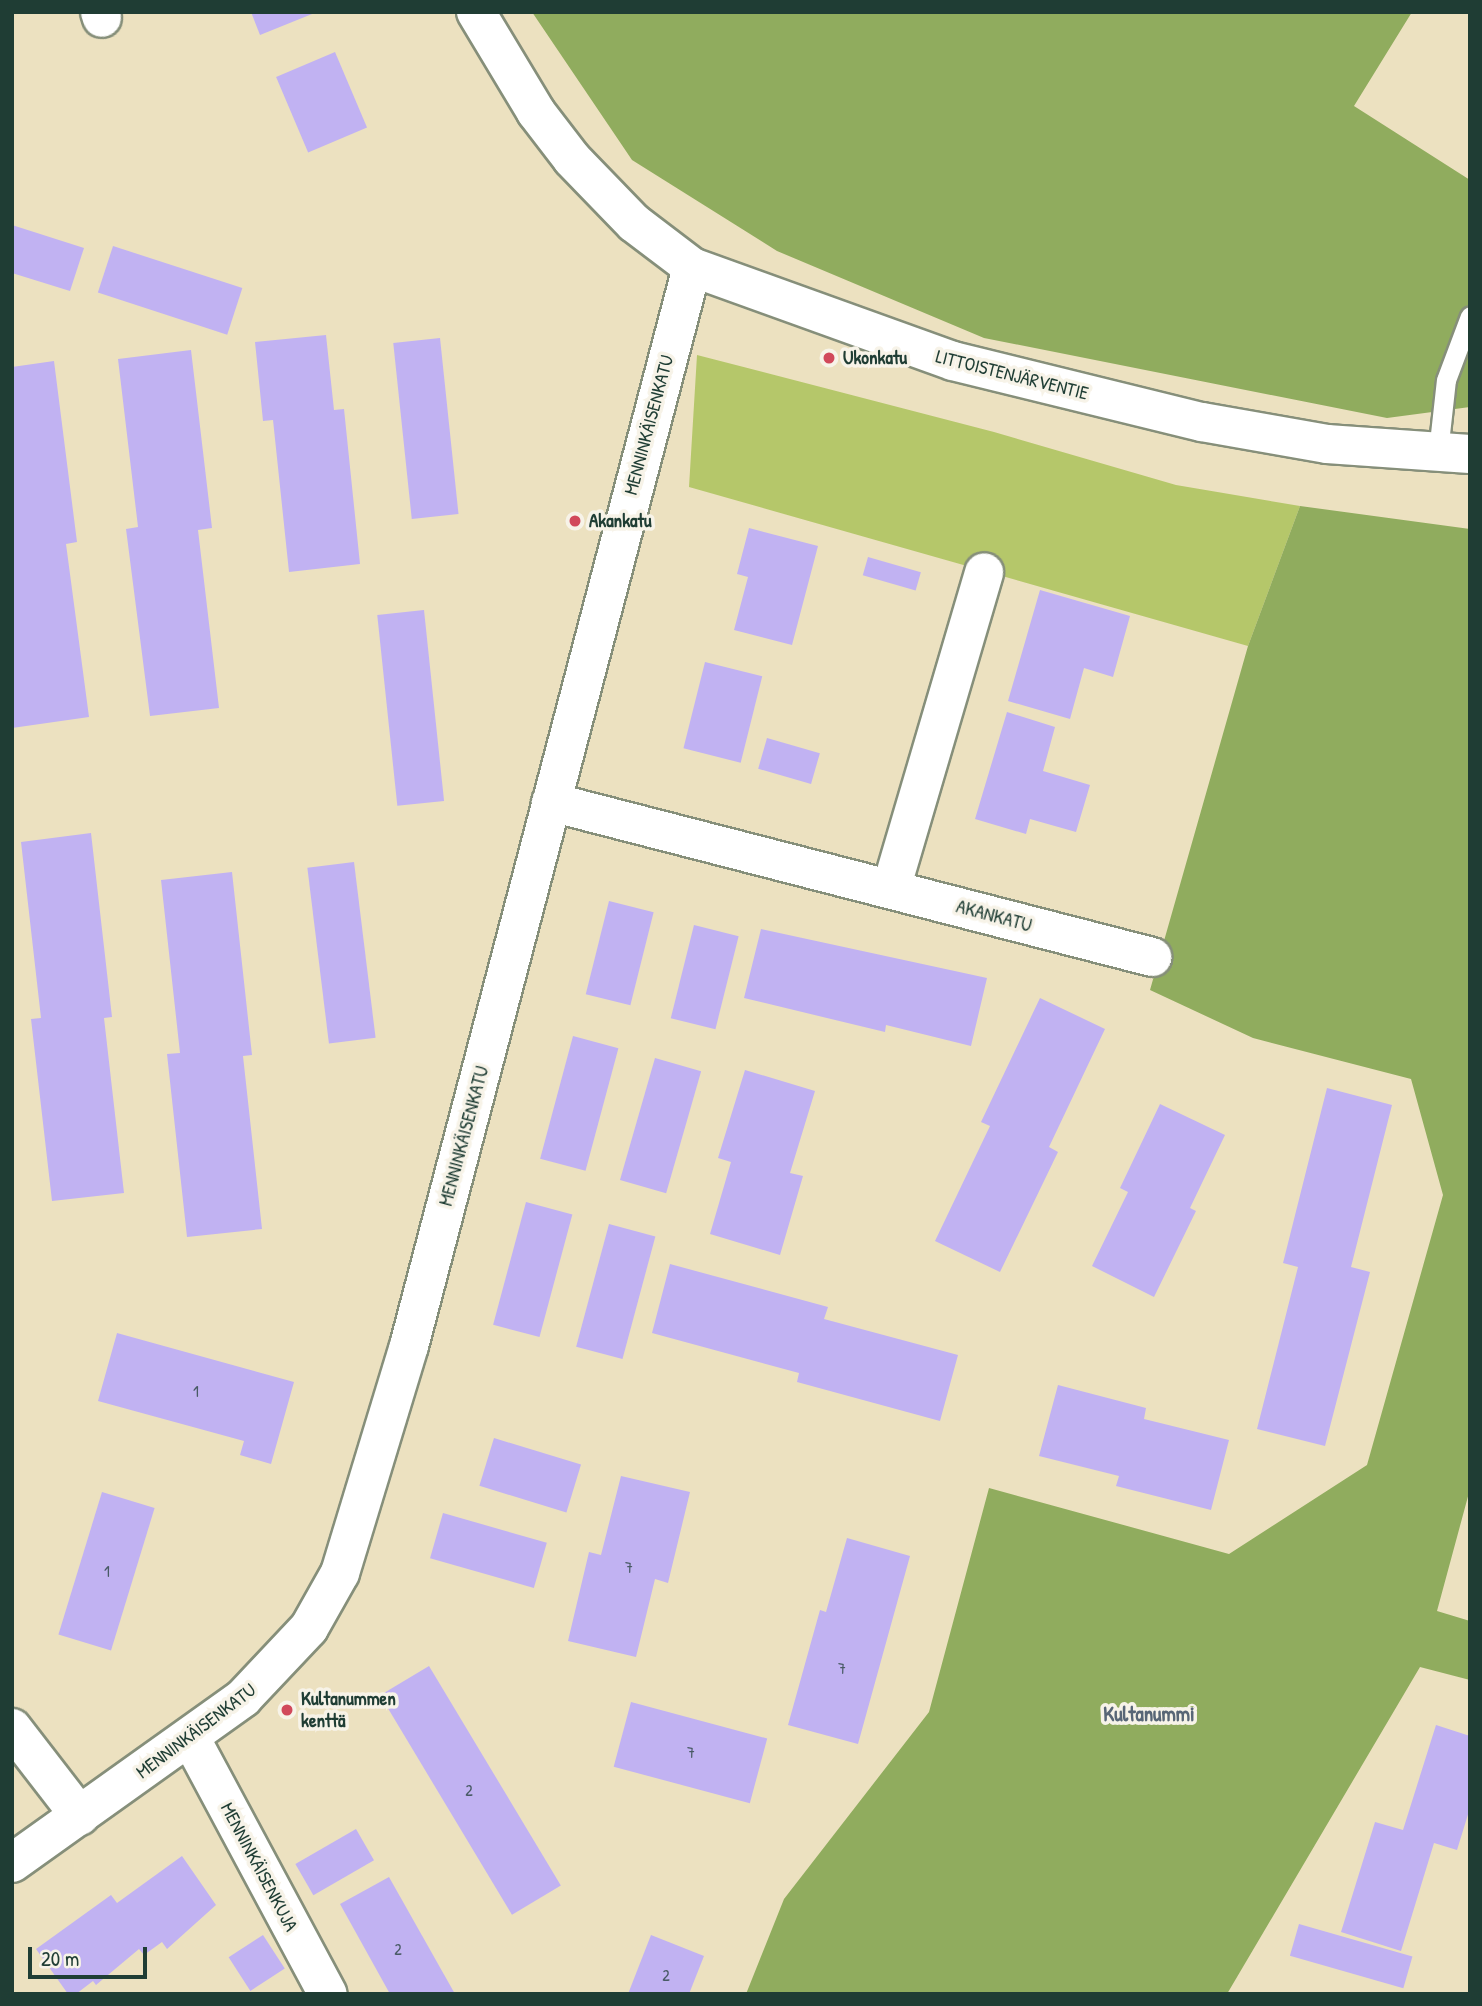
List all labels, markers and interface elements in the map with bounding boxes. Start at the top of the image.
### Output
street label: LITTOISTENJÄRVENTIE [933,345,1091,405]
place label: Ukonkatu [843,347,907,369]
marker: Ukonkatu [821,350,837,366]
street label: MENNINKÄISENKATU [619,353,679,497]
place label: Akankatu [589,510,652,532]
marker: Akankatu [567,513,583,529]
street label: AKANKATU [954,895,1034,937]
street label: MENNINKÄISENKATU [434,1064,494,1208]
house number: 1 [193,1381,199,1401]
house number: 7 [625,1557,633,1577]
house number: 1 [104,1561,110,1581]
house number: 7 [838,1658,846,1678]
street label: MENNINKÄISENKATU [132,1679,260,1783]
place label: Kultanummen kenttä [301,1688,396,1732]
district label: Kultanummi [1103,1701,1195,1727]
marker: Kultanummen kenttä [279,1702,295,1718]
house number: 7 [687,1742,695,1762]
house number: 2 [465,1780,473,1800]
street label: MENNINKÄISENKUJA [216,1799,302,1935]
scale bar [32,1932,150,1976]
house number: 2 [394,1939,402,1959]
text: 20 m [41,1944,79,1973]
house number: 2 [662,1965,670,1985]

